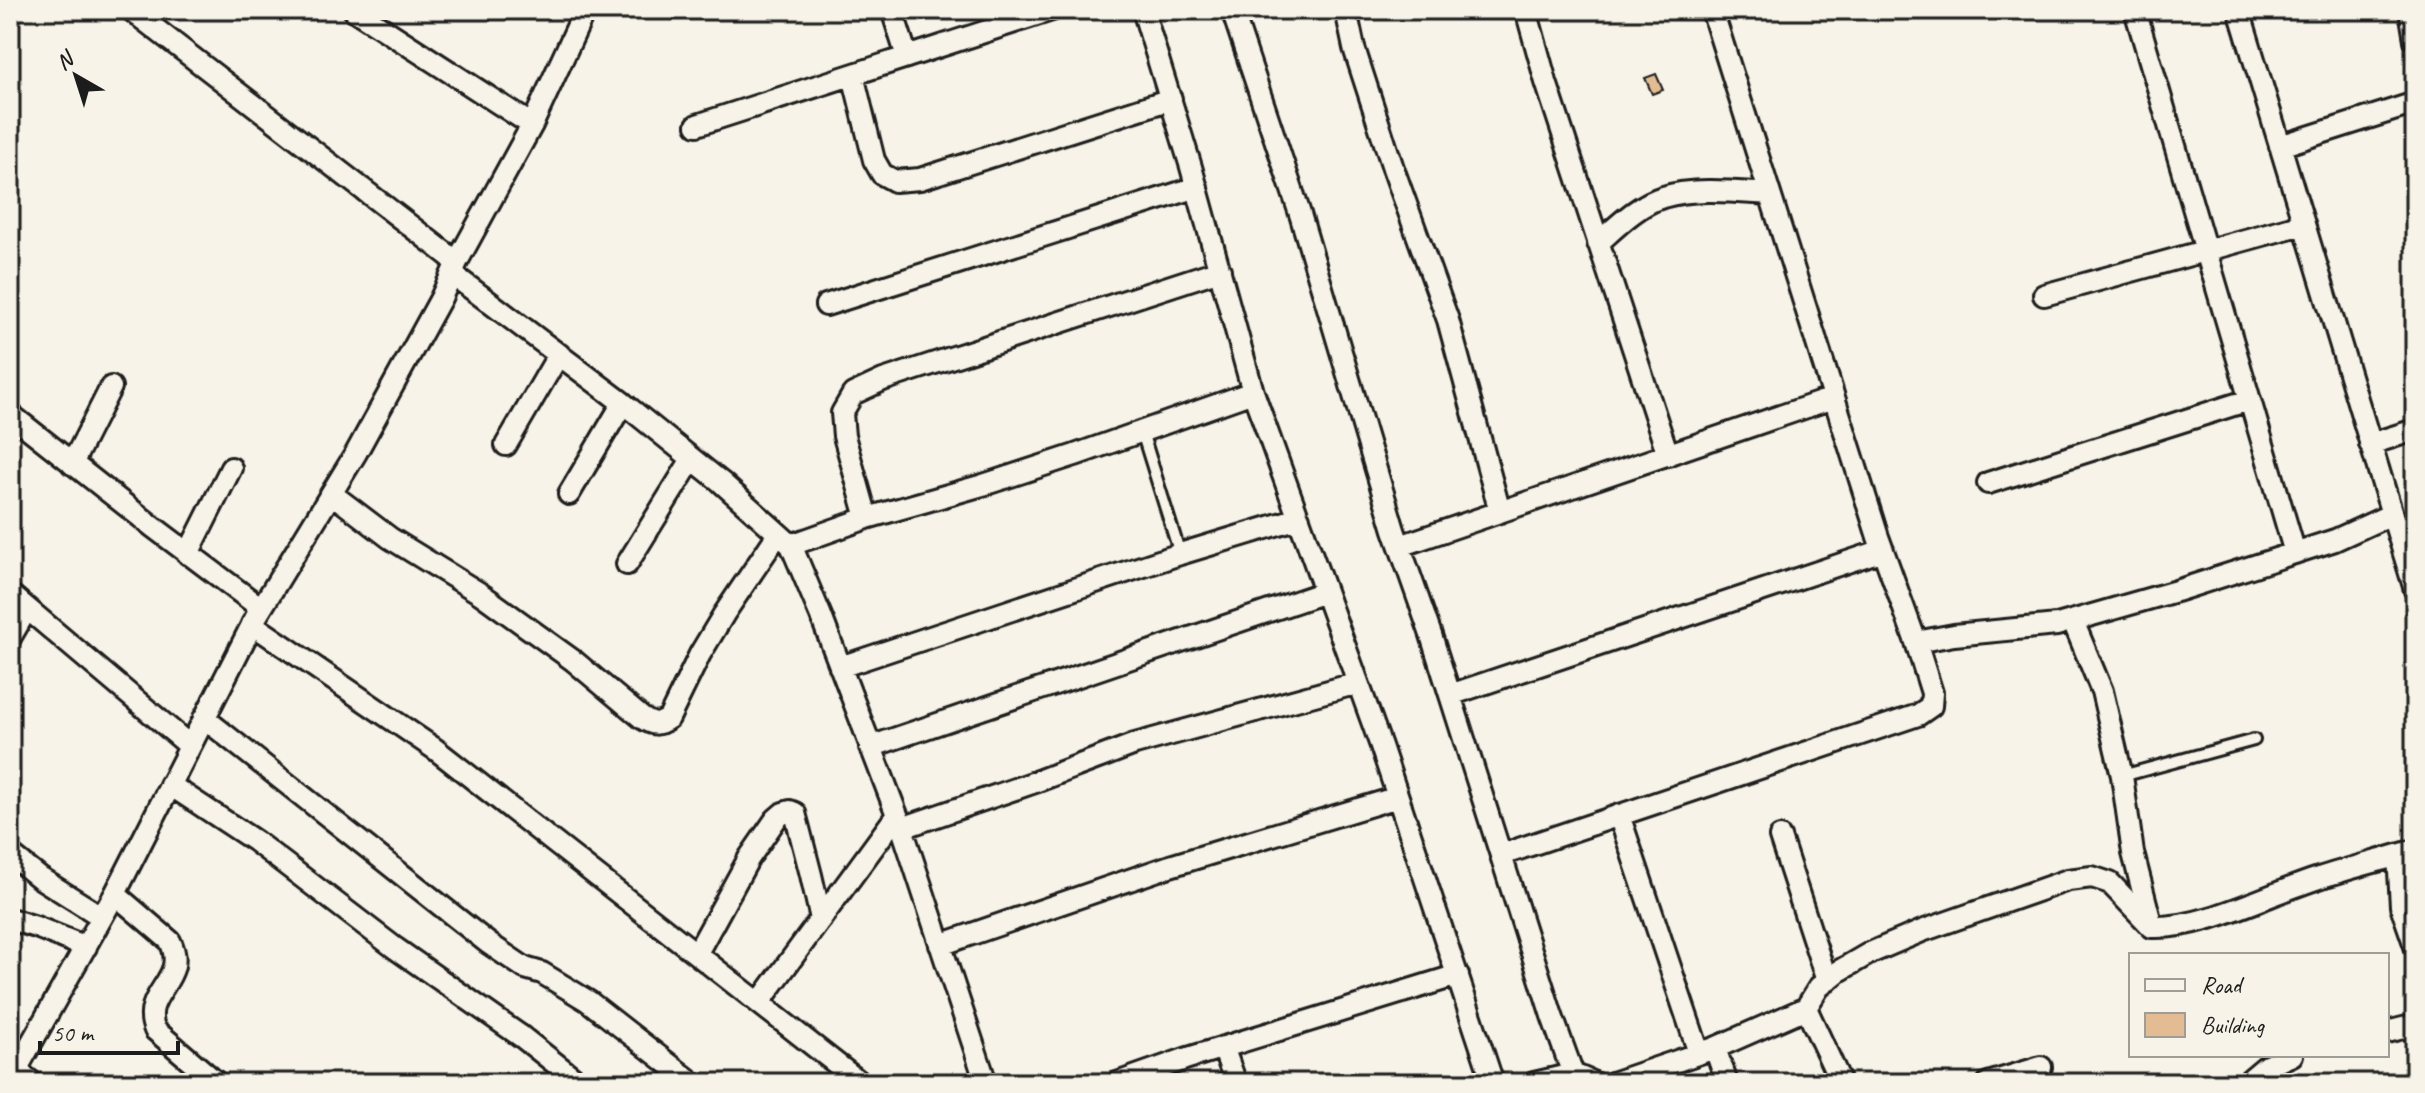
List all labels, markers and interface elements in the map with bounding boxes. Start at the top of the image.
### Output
north arrow [36,36,116,116]
text: N [50,44,81,76]
legend [2129,953,2389,1057]
text: Road [2201,970,2245,1000]
scale bar [40,1005,178,1055]
text: Building [2201,1010,2266,1040]
text: 50 m [52,1018,95,1048]

